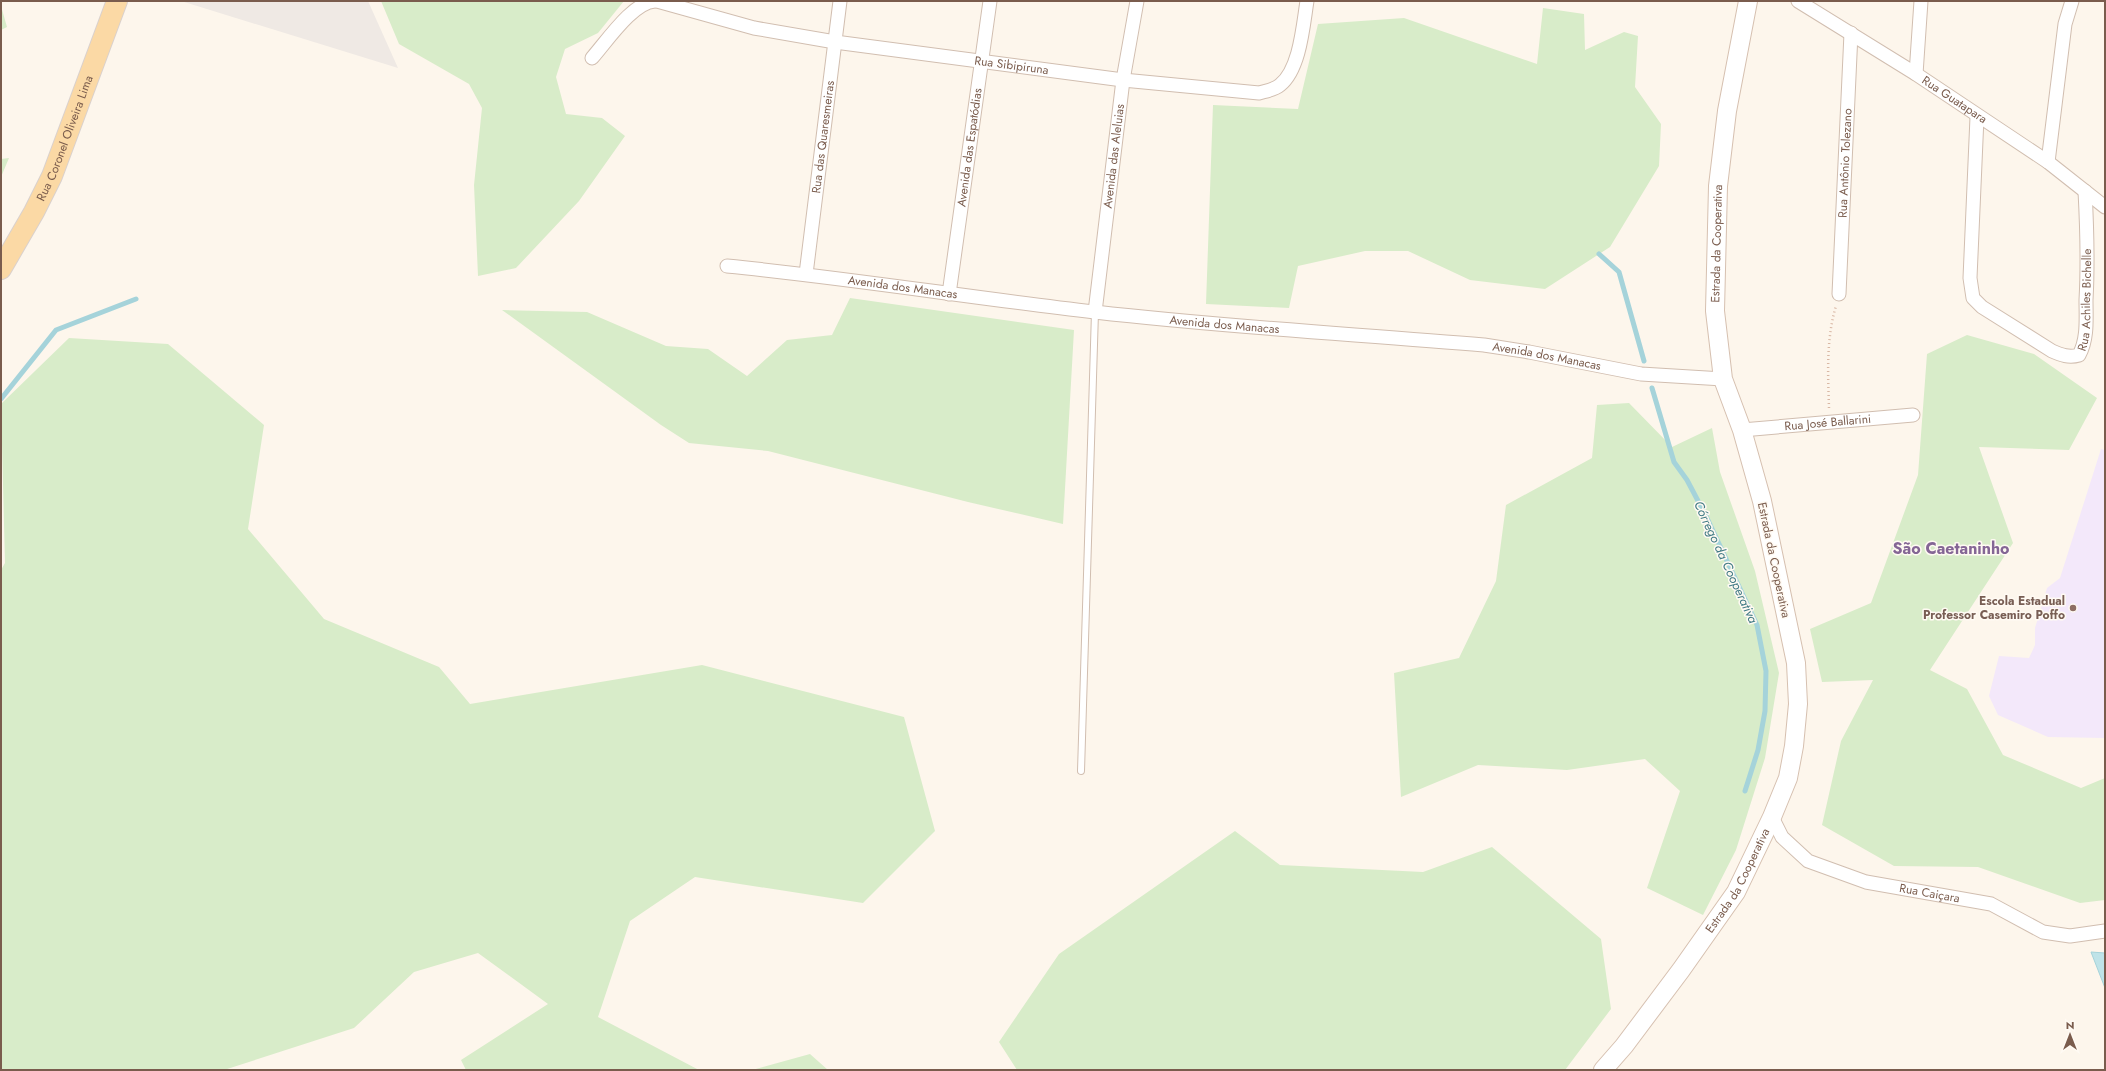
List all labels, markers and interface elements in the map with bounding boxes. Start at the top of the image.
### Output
street label: Rua Sibipiruna [973,51,1050,79]
street label: Rua Guatapara [1918,71,1991,128]
street label: Rua Coronel Oliveira Lima [32,73,98,204]
street label: Rua das Quaresmeiras [807,79,839,194]
street label: Avenida das Espatódias [952,87,987,208]
street label: Avenida das Aleluias [1099,103,1129,209]
street label: Rua Antônio Tolezano [1834,108,1857,218]
street label: Estrada da Cooperativa [1706,184,1727,303]
street label: Rua Achiles Bichelle [2073,248,2096,354]
street label: Avenida dos Manacas [847,271,959,303]
street label: Avenida dos Manacas [1169,311,1280,338]
street label: Avenida dos Manacas [1491,337,1603,375]
street label: Rua José Ballarini [1784,410,1872,435]
water label: Córrego da Cooperativa [1689,498,1763,626]
street label: Estrada da Cooperativa [1753,500,1795,620]
district label: São Caetaninho [1892,537,2010,560]
place label: Escola Estadual Professor Casemiro Poffo [1923,592,2065,624]
marker: Escola Estadual Professor Casemiro Poffo [2068,603,2078,613]
street label: Estrada da Cooperativa [1701,825,1774,937]
street label: Rua Caiçara [1898,879,1961,907]
north arrow [2050,1015,2090,1055]
text: N [2066,1017,2074,1033]

